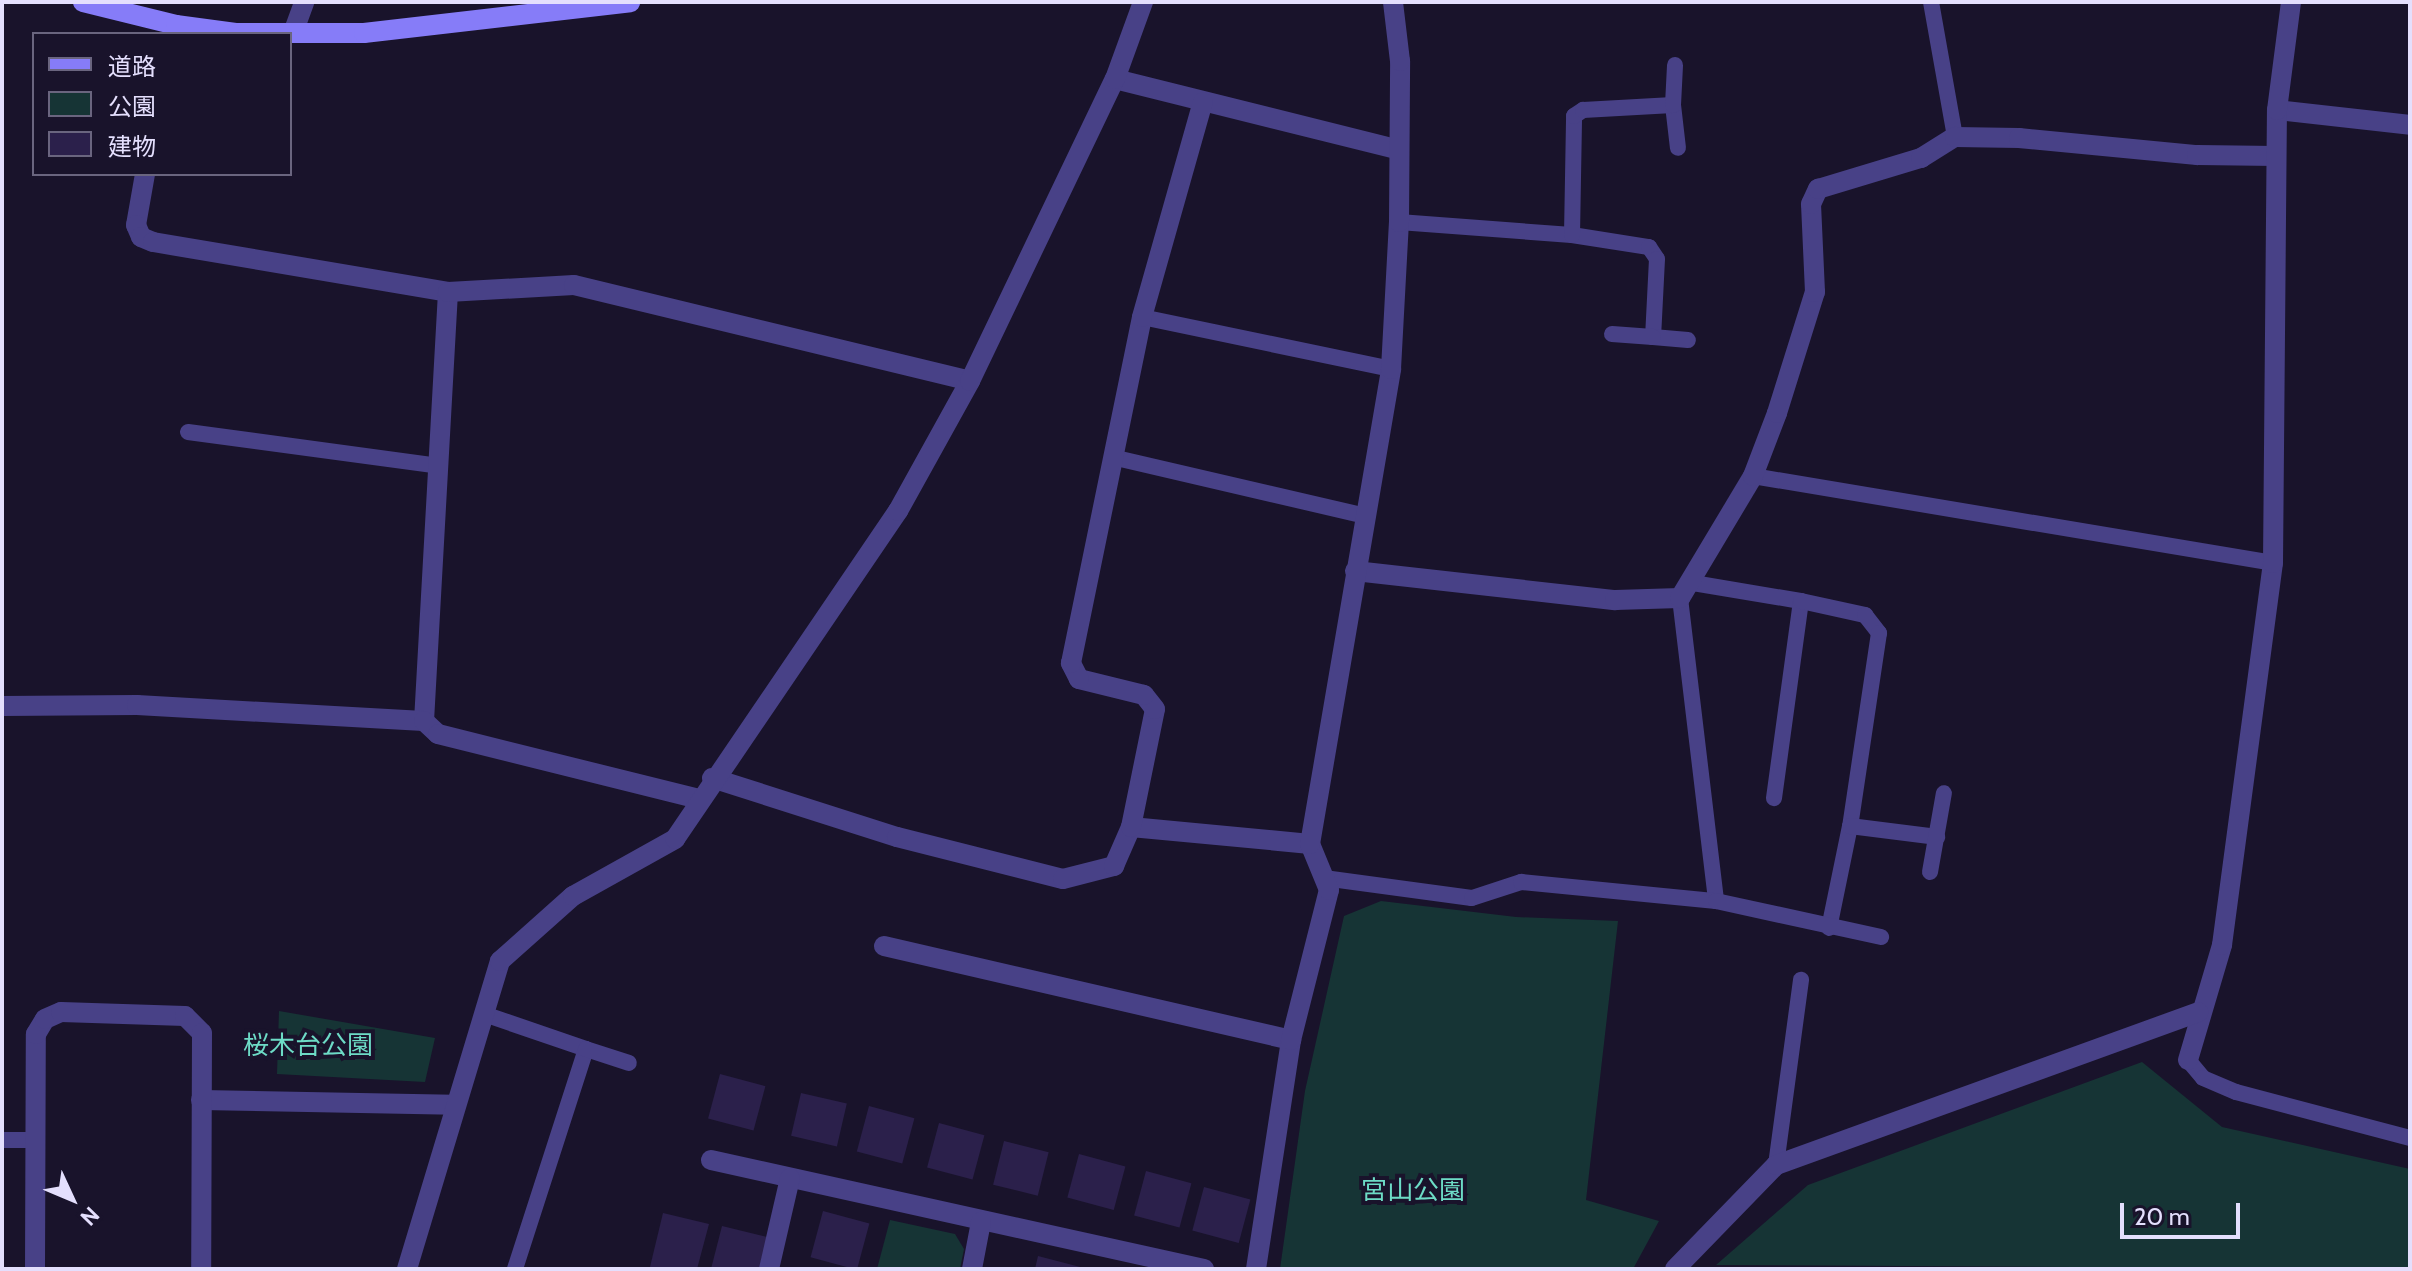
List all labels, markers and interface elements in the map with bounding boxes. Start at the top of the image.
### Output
legend [32,32,292,176]
text: 道路 [108,52,156,81]
text: 公園 [108,92,156,121]
text: 建物 [108,132,156,161]
park label: 桜木台公園 [243,1030,373,1062]
north arrow [32,1159,112,1239]
park label: 宮山公園 [1361,1175,1465,1207]
scale bar [2124,1187,2244,1237]
text: N [75,1201,105,1231]
text: 20 m [2134,1202,2190,1231]

